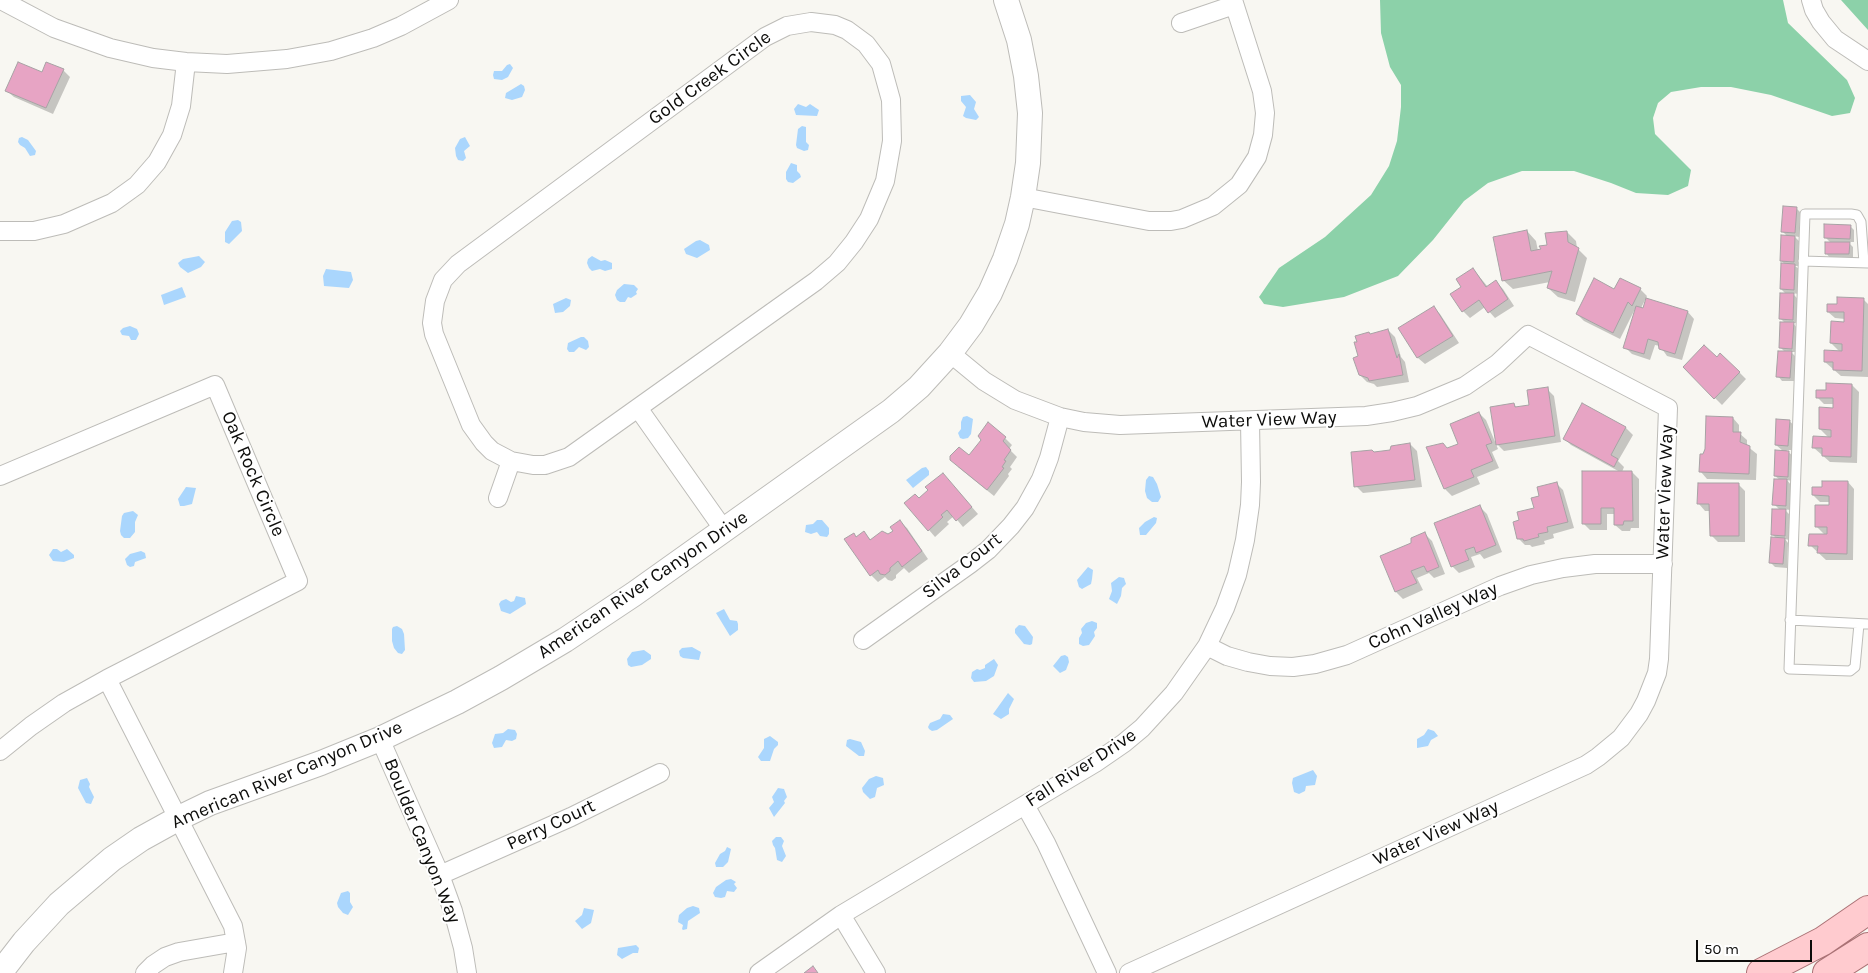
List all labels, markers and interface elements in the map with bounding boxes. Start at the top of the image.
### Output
street label: Gold Creek Circle [644,26,776,130]
street label: Water View Way [1201,406,1337,434]
street label: Oak Rock Circle [216,408,290,540]
street label: Water View Way [1651,424,1679,560]
street label: American River Canyon Drive [534,506,752,664]
street label: Silva Court [918,528,1006,604]
street label: Cohn Valley Way [1365,577,1501,655]
street label: American River Canyon Drive [168,716,406,834]
street label: Fall River Drive [1021,724,1141,812]
street label: Boulder Canyon Way [378,755,466,927]
street label: Perry Court [503,795,599,855]
street label: Water View Way [1370,795,1502,871]
scale bar [1698,930,1814,962]
text: 50 m [1704,940,1739,958]

